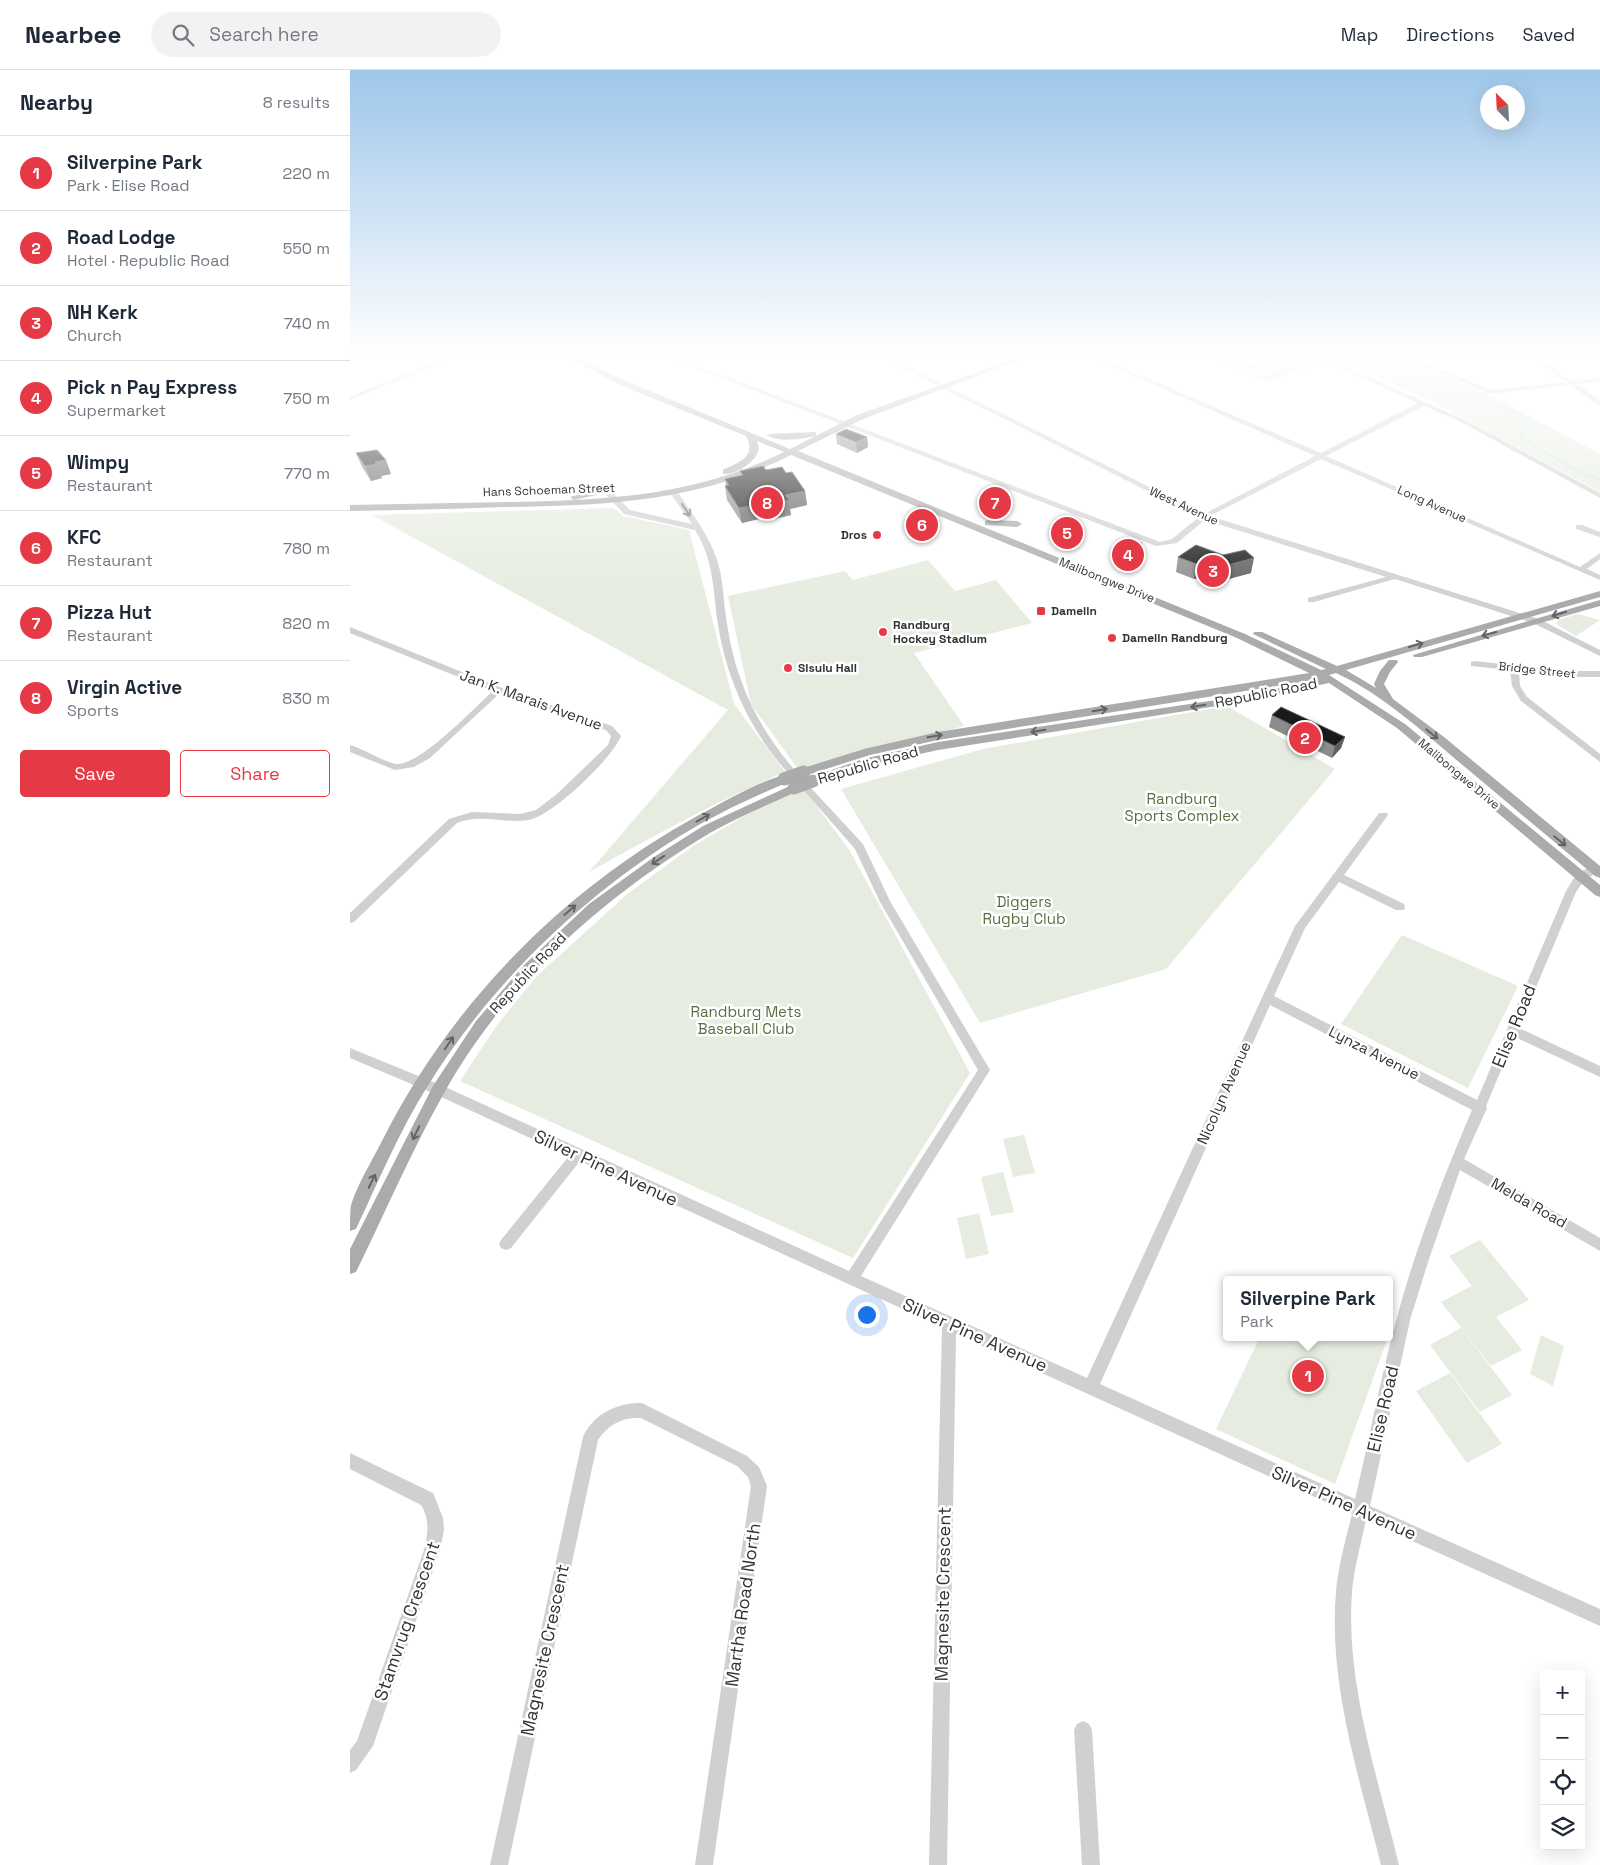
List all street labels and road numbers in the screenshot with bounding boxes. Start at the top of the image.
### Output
street label: Hans Schoeman Street [483,480,615,500]
street label: Long Avenue [1395,482,1469,526]
street label: West Avenue [1147,483,1221,529]
street label: Malibongwe Drive [1057,554,1157,606]
street label: Bridge Street [1498,658,1576,682]
street label: Jan K. Marais Avenue [457,665,605,734]
street label: Republic Road [1213,673,1319,712]
street label: Malibongwe Drive [1415,735,1503,813]
street label: Republic Road [815,741,920,788]
street label: Republic Road [485,928,570,1017]
street label: Elise Road [1486,981,1541,1071]
street label: Lynza Avenue [1326,1021,1423,1084]
street label: Nicolyn Avenue [1192,1038,1255,1147]
street label: Silver Pine Avenue [531,1124,682,1211]
street label: Melda Road [1488,1173,1571,1232]
street label: Silver Pine Avenue [899,1292,1051,1377]
street label: Elise Road [1361,1363,1404,1454]
street label: Silver Pine Avenue [1268,1460,1420,1545]
street label: Magnesite Crescent [929,1506,956,1682]
street label: Martha Road North [720,1522,765,1688]
street label: Stamvrug Crescent [368,1538,445,1704]
street label: Magnesite Crescent [515,1562,574,1738]

